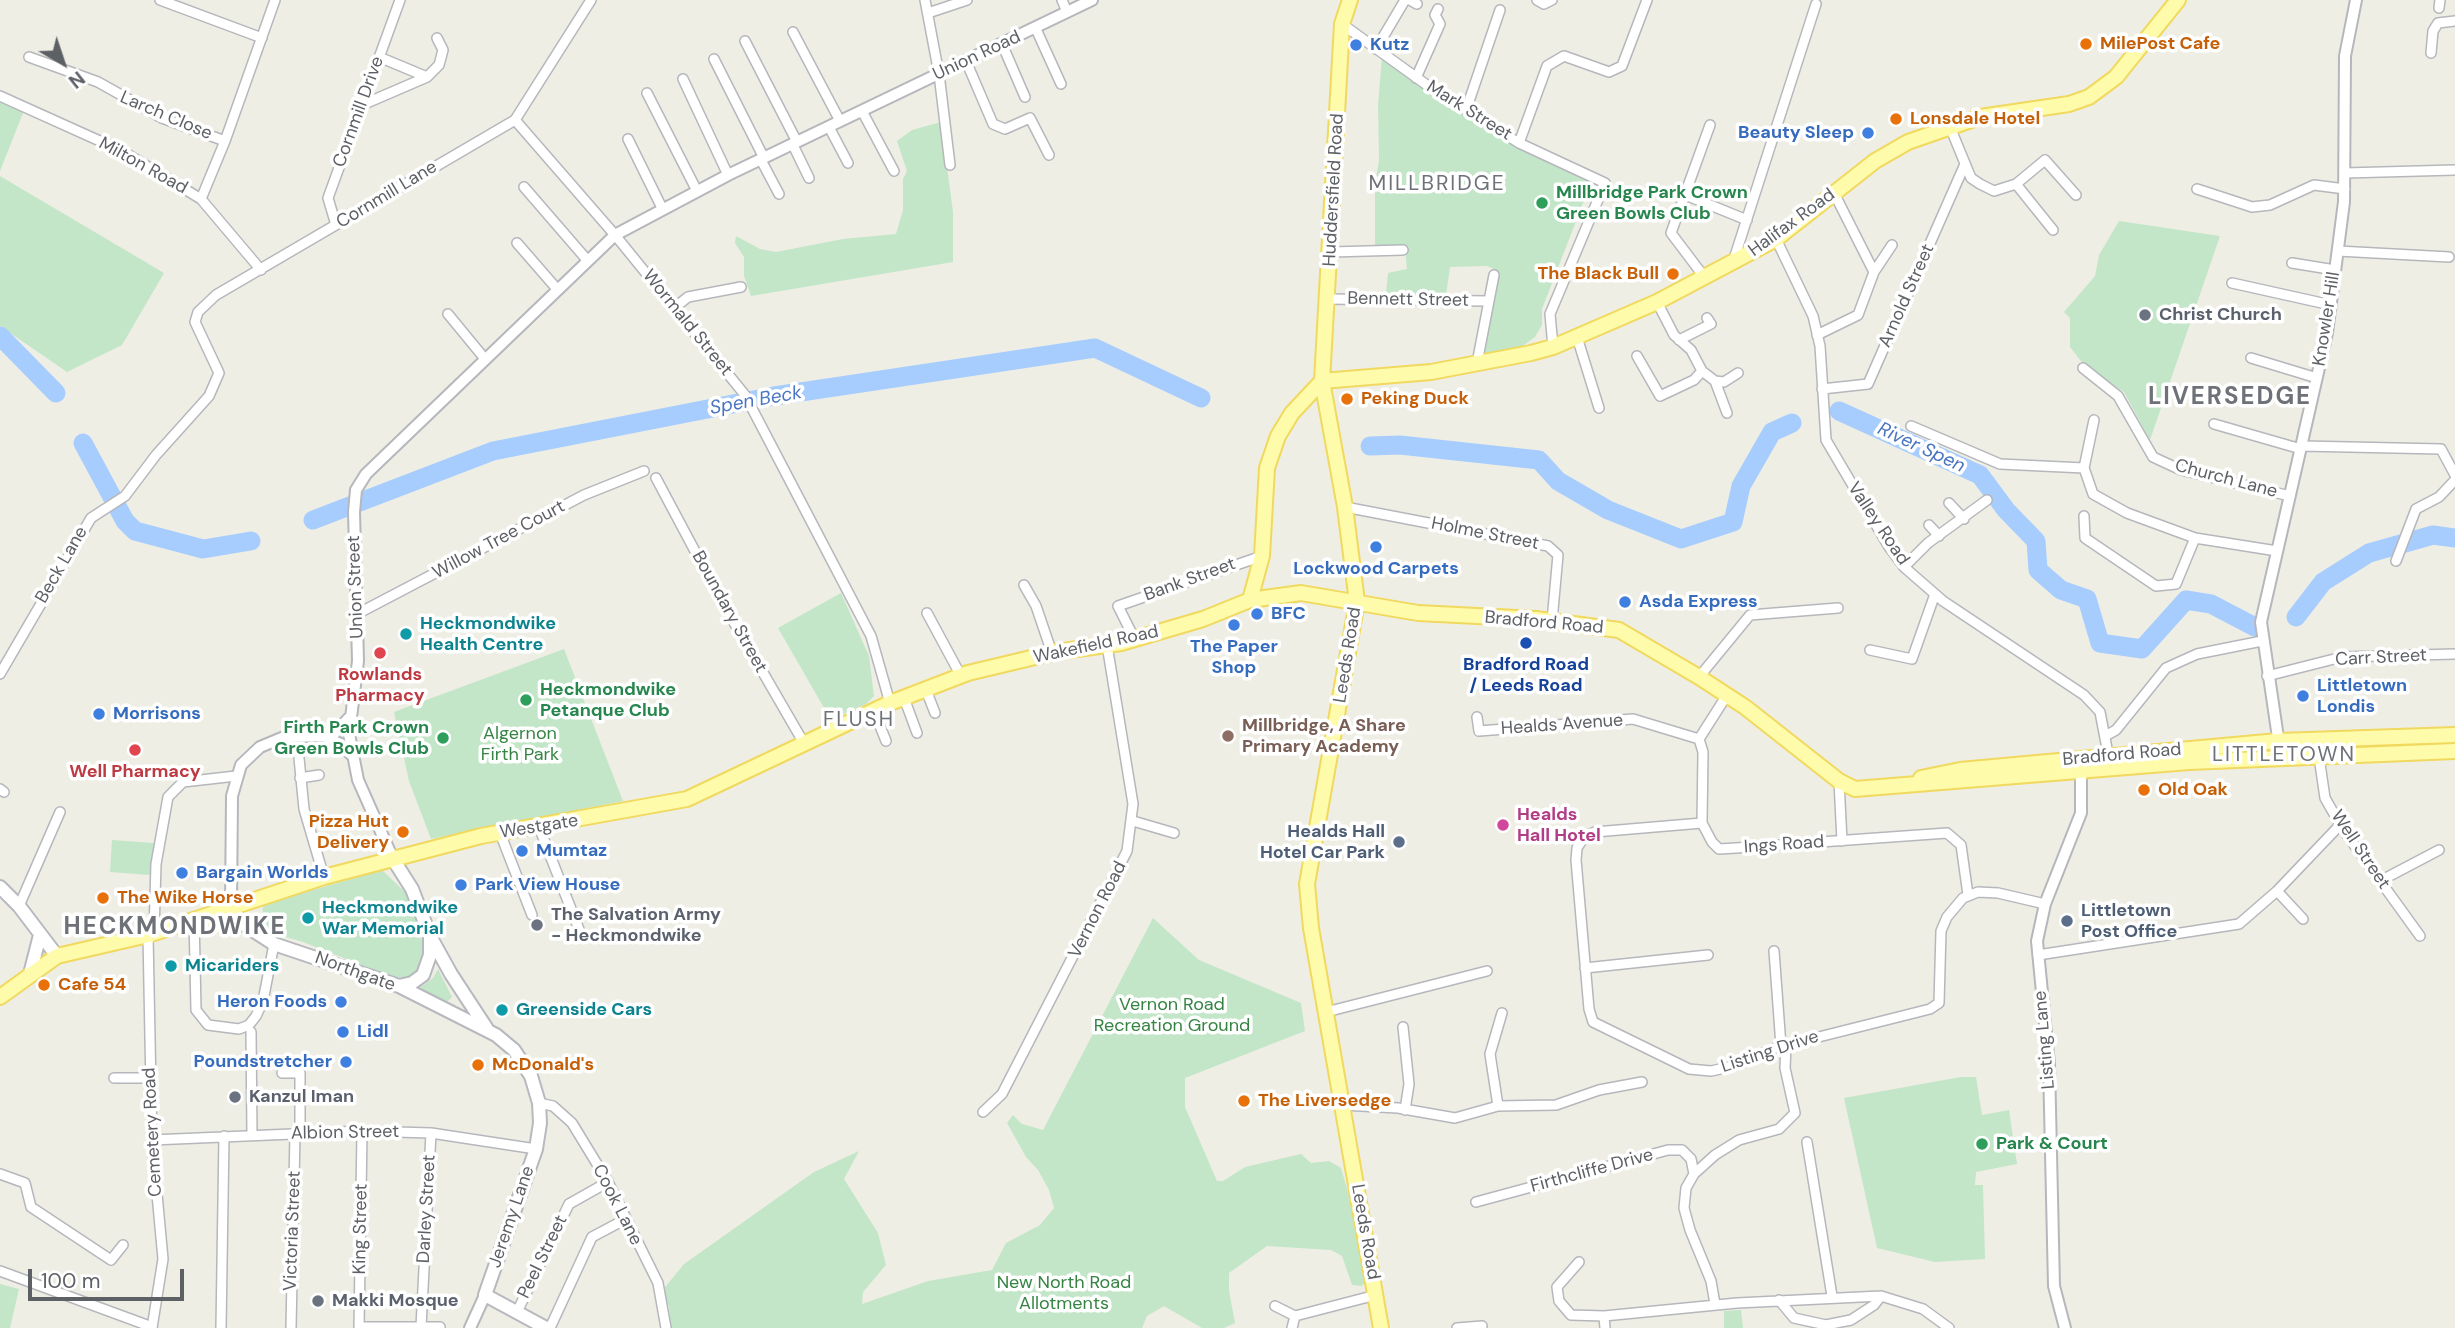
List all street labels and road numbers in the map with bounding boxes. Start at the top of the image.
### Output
street label: Union Road [930,26,1024,86]
street label: Cornmill Drive [329,54,389,170]
street label: Mark Street [1422,76,1516,146]
street label: Larch Close [117,87,215,145]
street label: Huddersfield Road [1319,113,1349,267]
street label: Milton Road [95,133,191,199]
street label: Cornmill Lane [333,156,441,234]
street label: Halifax Road [1745,184,1839,262]
street label: Arnold Street [1875,241,1939,351]
street label: Wormald Street [637,265,737,381]
street label: Knowler Hill [2309,270,2345,368]
street label: Bennett Street [1347,288,1469,312]
street label: Church Lane [2172,455,2280,503]
street label: Valley Road [1842,478,1914,570]
street label: Willow Tree Court [429,496,569,584]
street label: Holme Street [1429,513,1541,555]
street label: Beck Lane [31,523,93,607]
street label: Union Street [343,535,369,639]
street label: Boundary Street [687,547,771,677]
street label: Bank Street [1141,553,1239,607]
street label: Leeds Road [1330,606,1366,704]
street label: Bradford Road [1484,607,1604,639]
street label: Wakefield Road [1031,621,1161,669]
street label: Carr Street [2335,645,2427,671]
street label: Healds Avenue [1500,710,1624,740]
street label: Bradford Road [2062,739,2182,771]
street label: Well Street [2326,806,2394,894]
street label: Westgate [498,810,580,844]
street label: Ings Road [1743,831,1825,859]
street label: Vernon Road [1064,858,1132,962]
street label: Northgate [312,948,398,996]
street label: Listing Lane [2030,990,2060,1090]
street label: Listing Drive [1718,1026,1822,1078]
street label: Cemetery Road [139,1067,167,1197]
street label: Albion Street [291,1121,399,1145]
street label: Firthcliffe Drive [1528,1144,1656,1198]
street label: Darley Street [413,1154,441,1264]
street label: Cook Lane [587,1161,647,1249]
street label: Jeremy Lane [485,1163,539,1271]
street label: Victoria Street [280,1170,306,1292]
street label: King Street [349,1183,373,1275]
street label: Leeds Road [1346,1183,1384,1281]
street label: Peel Street [514,1212,572,1302]

